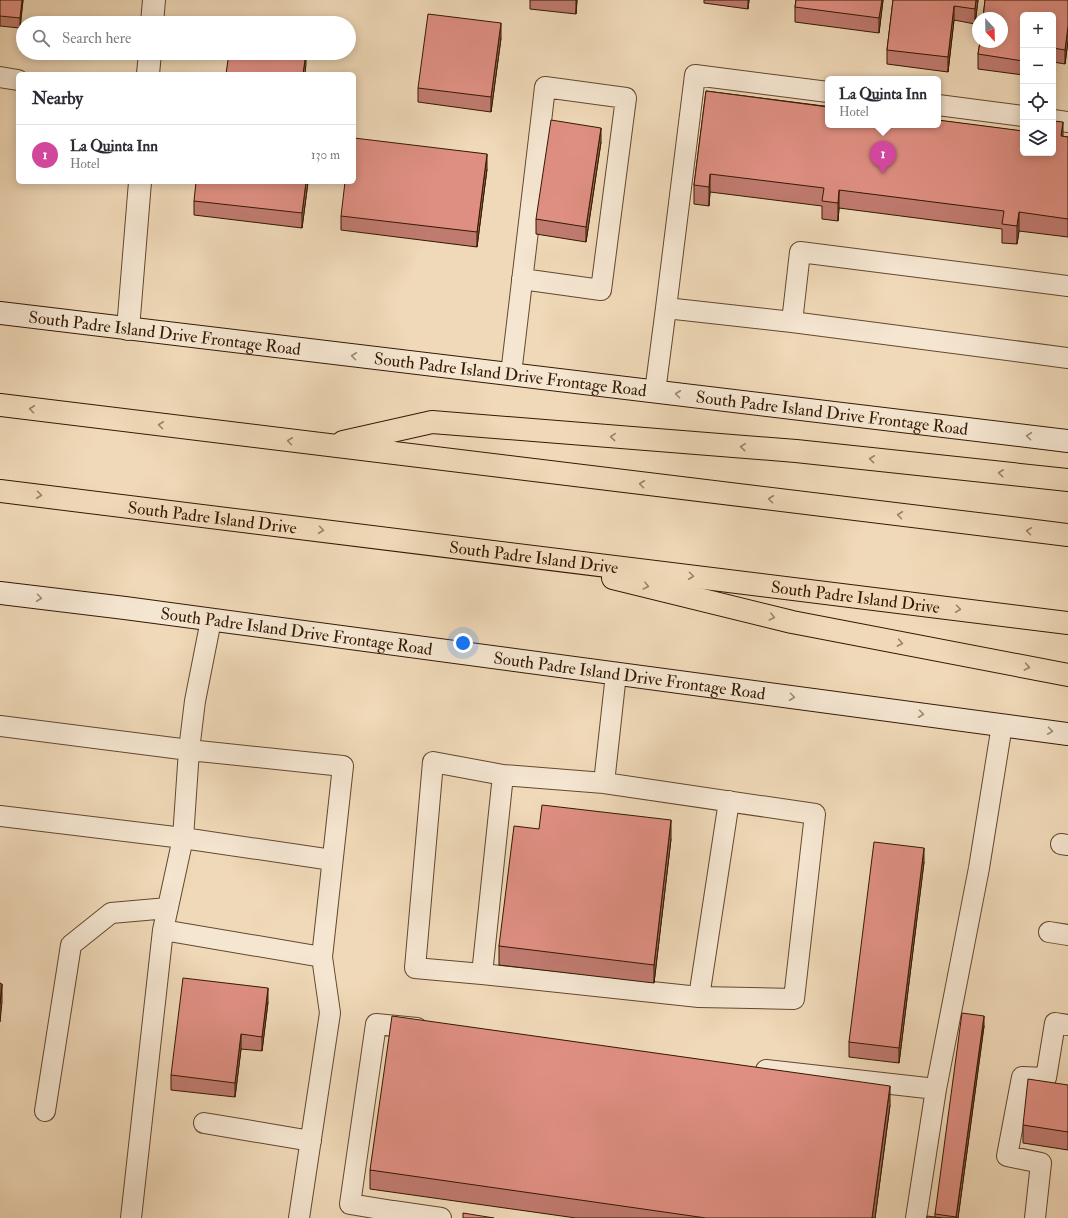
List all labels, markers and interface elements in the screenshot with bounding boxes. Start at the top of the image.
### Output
north arrow [972,12,1008,48]
map controls [1020,12,1056,156]
button: + [1020,12,1056,48]
search box [16,16,356,60]
icon: search [30,27,52,49]
text: Search here [62,29,131,48]
button: − [1020,48,1056,84]
popup [825,76,941,128]
button: locate [1020,84,1056,120]
text: La Quinta Inn [839,85,927,104]
text: Nearby [32,88,83,109]
text: Hotel [839,104,869,120]
button: layers [1020,120,1056,156]
text: La Quinta Inn [70,137,158,156]
pin: 1 [870,141,896,174]
text: 1 [43,147,47,163]
text: 130 m [311,147,340,163]
text: Hotel [70,156,100,172]
street label: South Padre Island Drive Frontage Road [27,306,303,360]
street label: South Padre Island Drive Frontage Road [373,347,648,401]
one-way arrow [351,352,357,361]
street label: South Padre Island Drive Frontage Road [695,386,970,440]
one-way arrow [675,390,681,399]
one-way arrow [29,405,35,414]
one-way arrow [158,421,164,430]
one-way arrow [610,432,616,441]
one-way arrow [1026,432,1032,441]
one-way arrow [287,437,293,446]
one-way arrow [740,443,746,452]
one-way arrow [869,455,875,464]
one-way arrow [998,469,1004,478]
one-way arrow [639,480,645,489]
one-way arrow [36,491,42,500]
one-way arrow [768,495,774,504]
street label: South Padre Island Drive [127,496,298,538]
one-way arrow [897,511,903,520]
one-way arrow [318,525,324,534]
one-way arrow [1026,527,1032,536]
street label: South Padre Island Drive [448,536,620,578]
one-way arrow [687,571,694,580]
street label: South Padre Island Drive [770,576,941,618]
one-way arrow [643,582,649,590]
one-way arrow [36,593,42,602]
street label: South Padre Island Drive Frontage Road [159,602,434,660]
one-way arrow [955,604,962,613]
one-way arrow [769,613,775,621]
your location [453,633,473,653]
one-way arrow [897,638,903,646]
street label: South Padre Island Drive Frontage Road [492,647,767,704]
one-way arrow [1024,662,1030,671]
one-way arrow [789,692,795,701]
one-way arrow [918,709,924,718]
one-way arrow [1047,726,1053,735]

